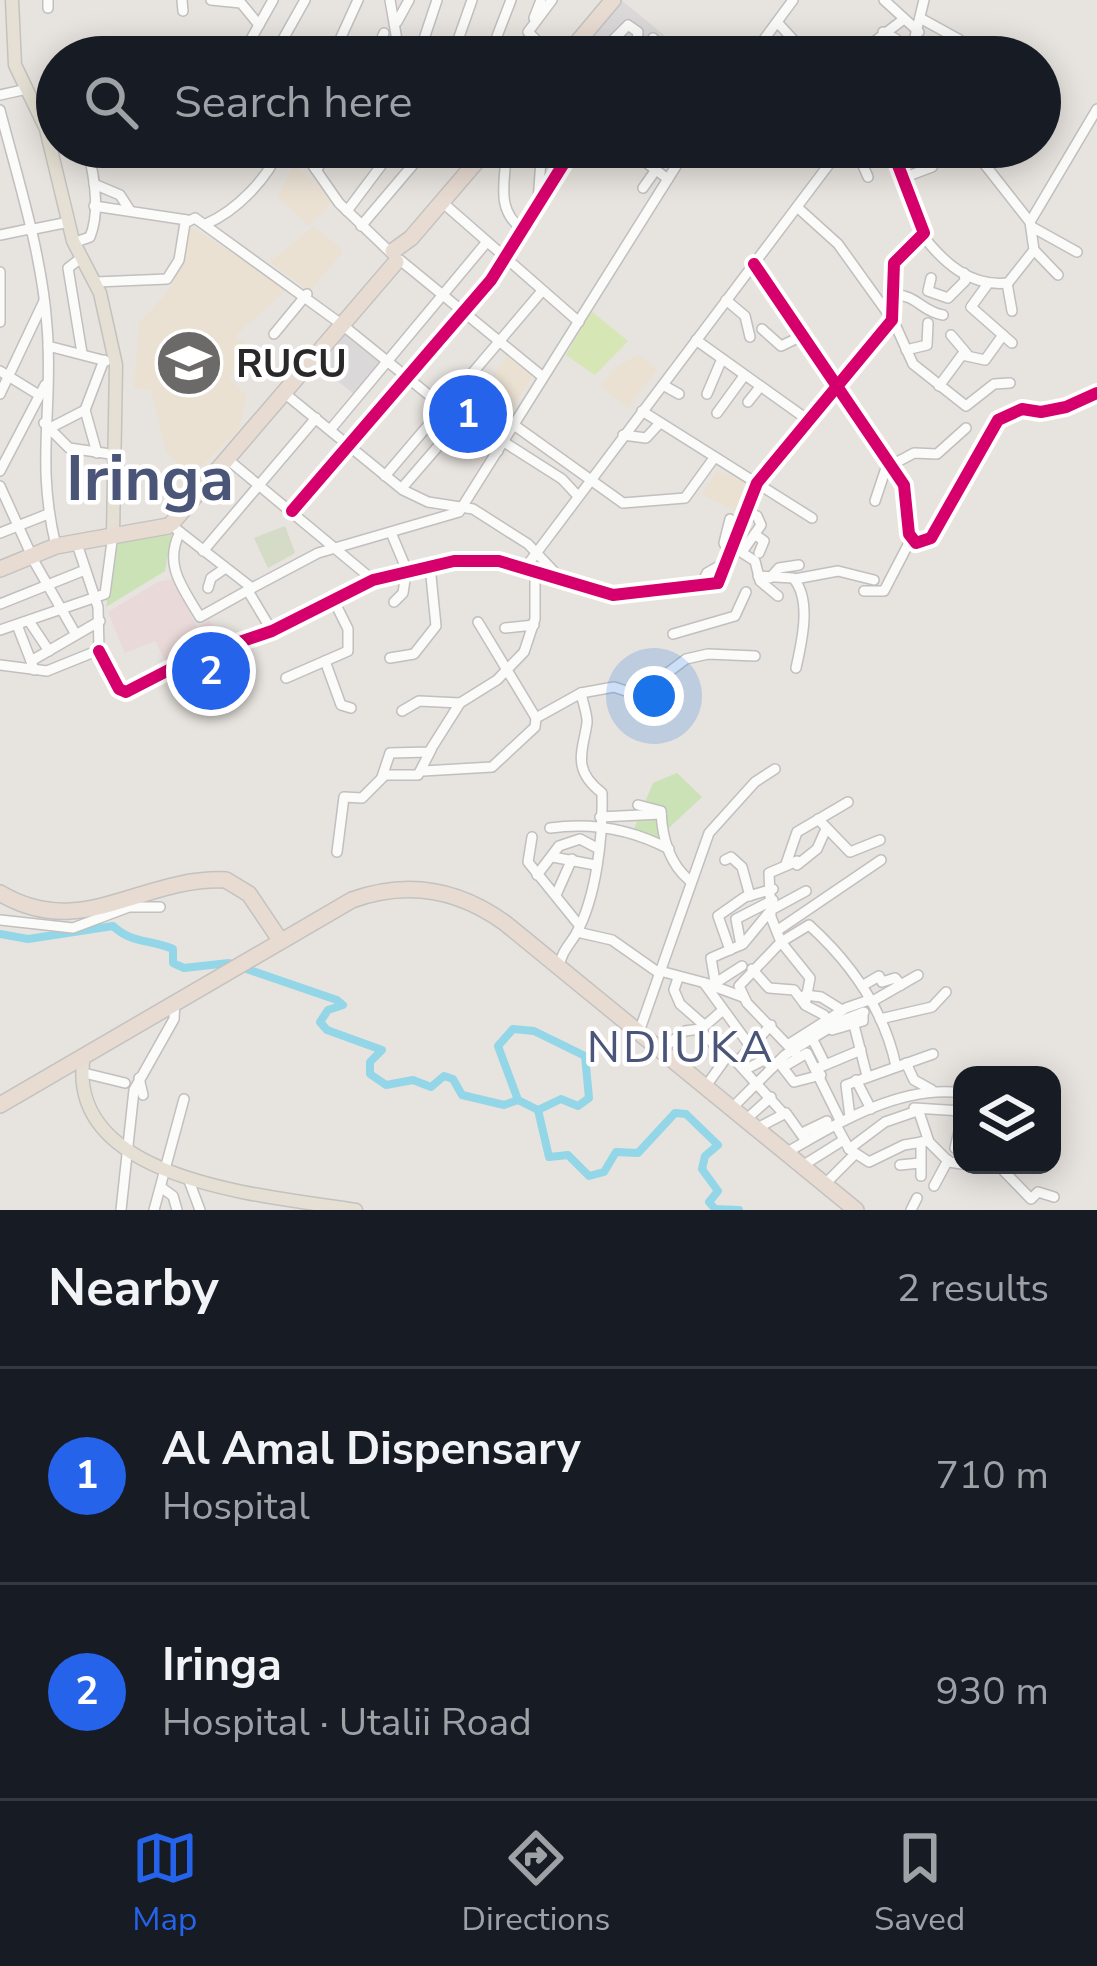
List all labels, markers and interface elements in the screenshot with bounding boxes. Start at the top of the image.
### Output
search box [36,36,1061,168]
icon: search [78,69,144,135]
text: Search here [174,72,413,133]
school or university icon: RUCU [154,328,224,398]
place label: RUCU [236,338,347,391]
pin: 1 [429,369,507,459]
district label: Iringa [66,436,234,522]
pin: 2 [172,626,250,716]
your location [624,666,684,726]
district label: NDIUKA [587,1017,775,1078]
map controls [953,1066,1061,1174]
button: layers [953,1066,1061,1174]
text: Nearby [48,1253,219,1323]
text: 2 results [897,1262,1049,1315]
text: Al Amal Dispensary [162,1419,581,1480]
text: 1 [75,1449,99,1502]
text: 710 m [935,1449,1049,1502]
text: Hospital [162,1480,310,1533]
text: Iringa [162,1635,282,1696]
text: 2 [75,1665,99,1718]
text: 930 m [935,1665,1049,1718]
text: Hospital · Utalii Road [162,1696,532,1749]
tab: Map [132,1825,198,1942]
tab: Directions [462,1825,610,1942]
tab: Saved [874,1825,965,1942]

